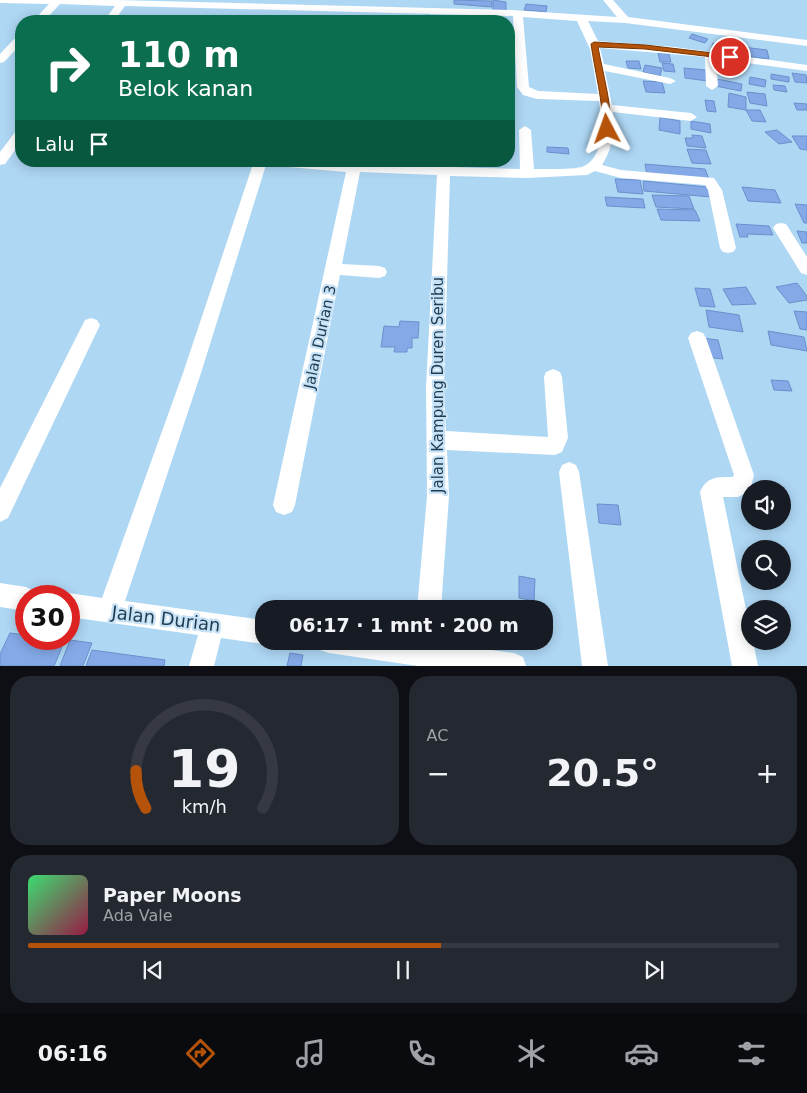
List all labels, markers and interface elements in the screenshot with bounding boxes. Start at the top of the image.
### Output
icon: right [35,35,100,100]
text: 110 m [118,35,240,75]
pin [709,36,751,78]
icon: arrive [716,43,744,71]
text: Belok kanan [118,76,253,101]
position arrow [580,102,632,154]
icon: arrive [85,130,113,158]
text: Lalu [35,133,75,155]
street label: Jalan Kampung Duren Seribu [429,277,447,494]
street label: Jalan Durian 3 [300,283,340,392]
map controls [741,480,791,650]
button: sound [741,480,791,530]
button: search [741,540,791,590]
speed limit sign: 30 [15,585,80,650]
button: layers [741,600,791,650]
street label: Jalan Durian [109,601,222,636]
text: 06:17 · 1 mnt · 200 m [289,614,519,636]
text: AC [427,726,448,745]
text: 19 [168,739,240,799]
text: 20.5° [546,751,659,795]
text: − [427,757,450,790]
text: + [756,757,779,790]
text: km/h [182,796,227,817]
text: Paper Moons [103,884,242,906]
text: Ada Vale [103,906,173,925]
icon: previous [139,956,167,984]
icon: pause [389,956,417,984]
icon: next [640,956,668,984]
icon: directions [183,1036,218,1071]
icon: music [293,1036,328,1071]
icon: phone [404,1036,439,1071]
icon: climate [514,1036,549,1071]
icon: car [624,1036,659,1071]
icon: filters [734,1036,769,1071]
text: 06:16 [38,1041,108,1066]

